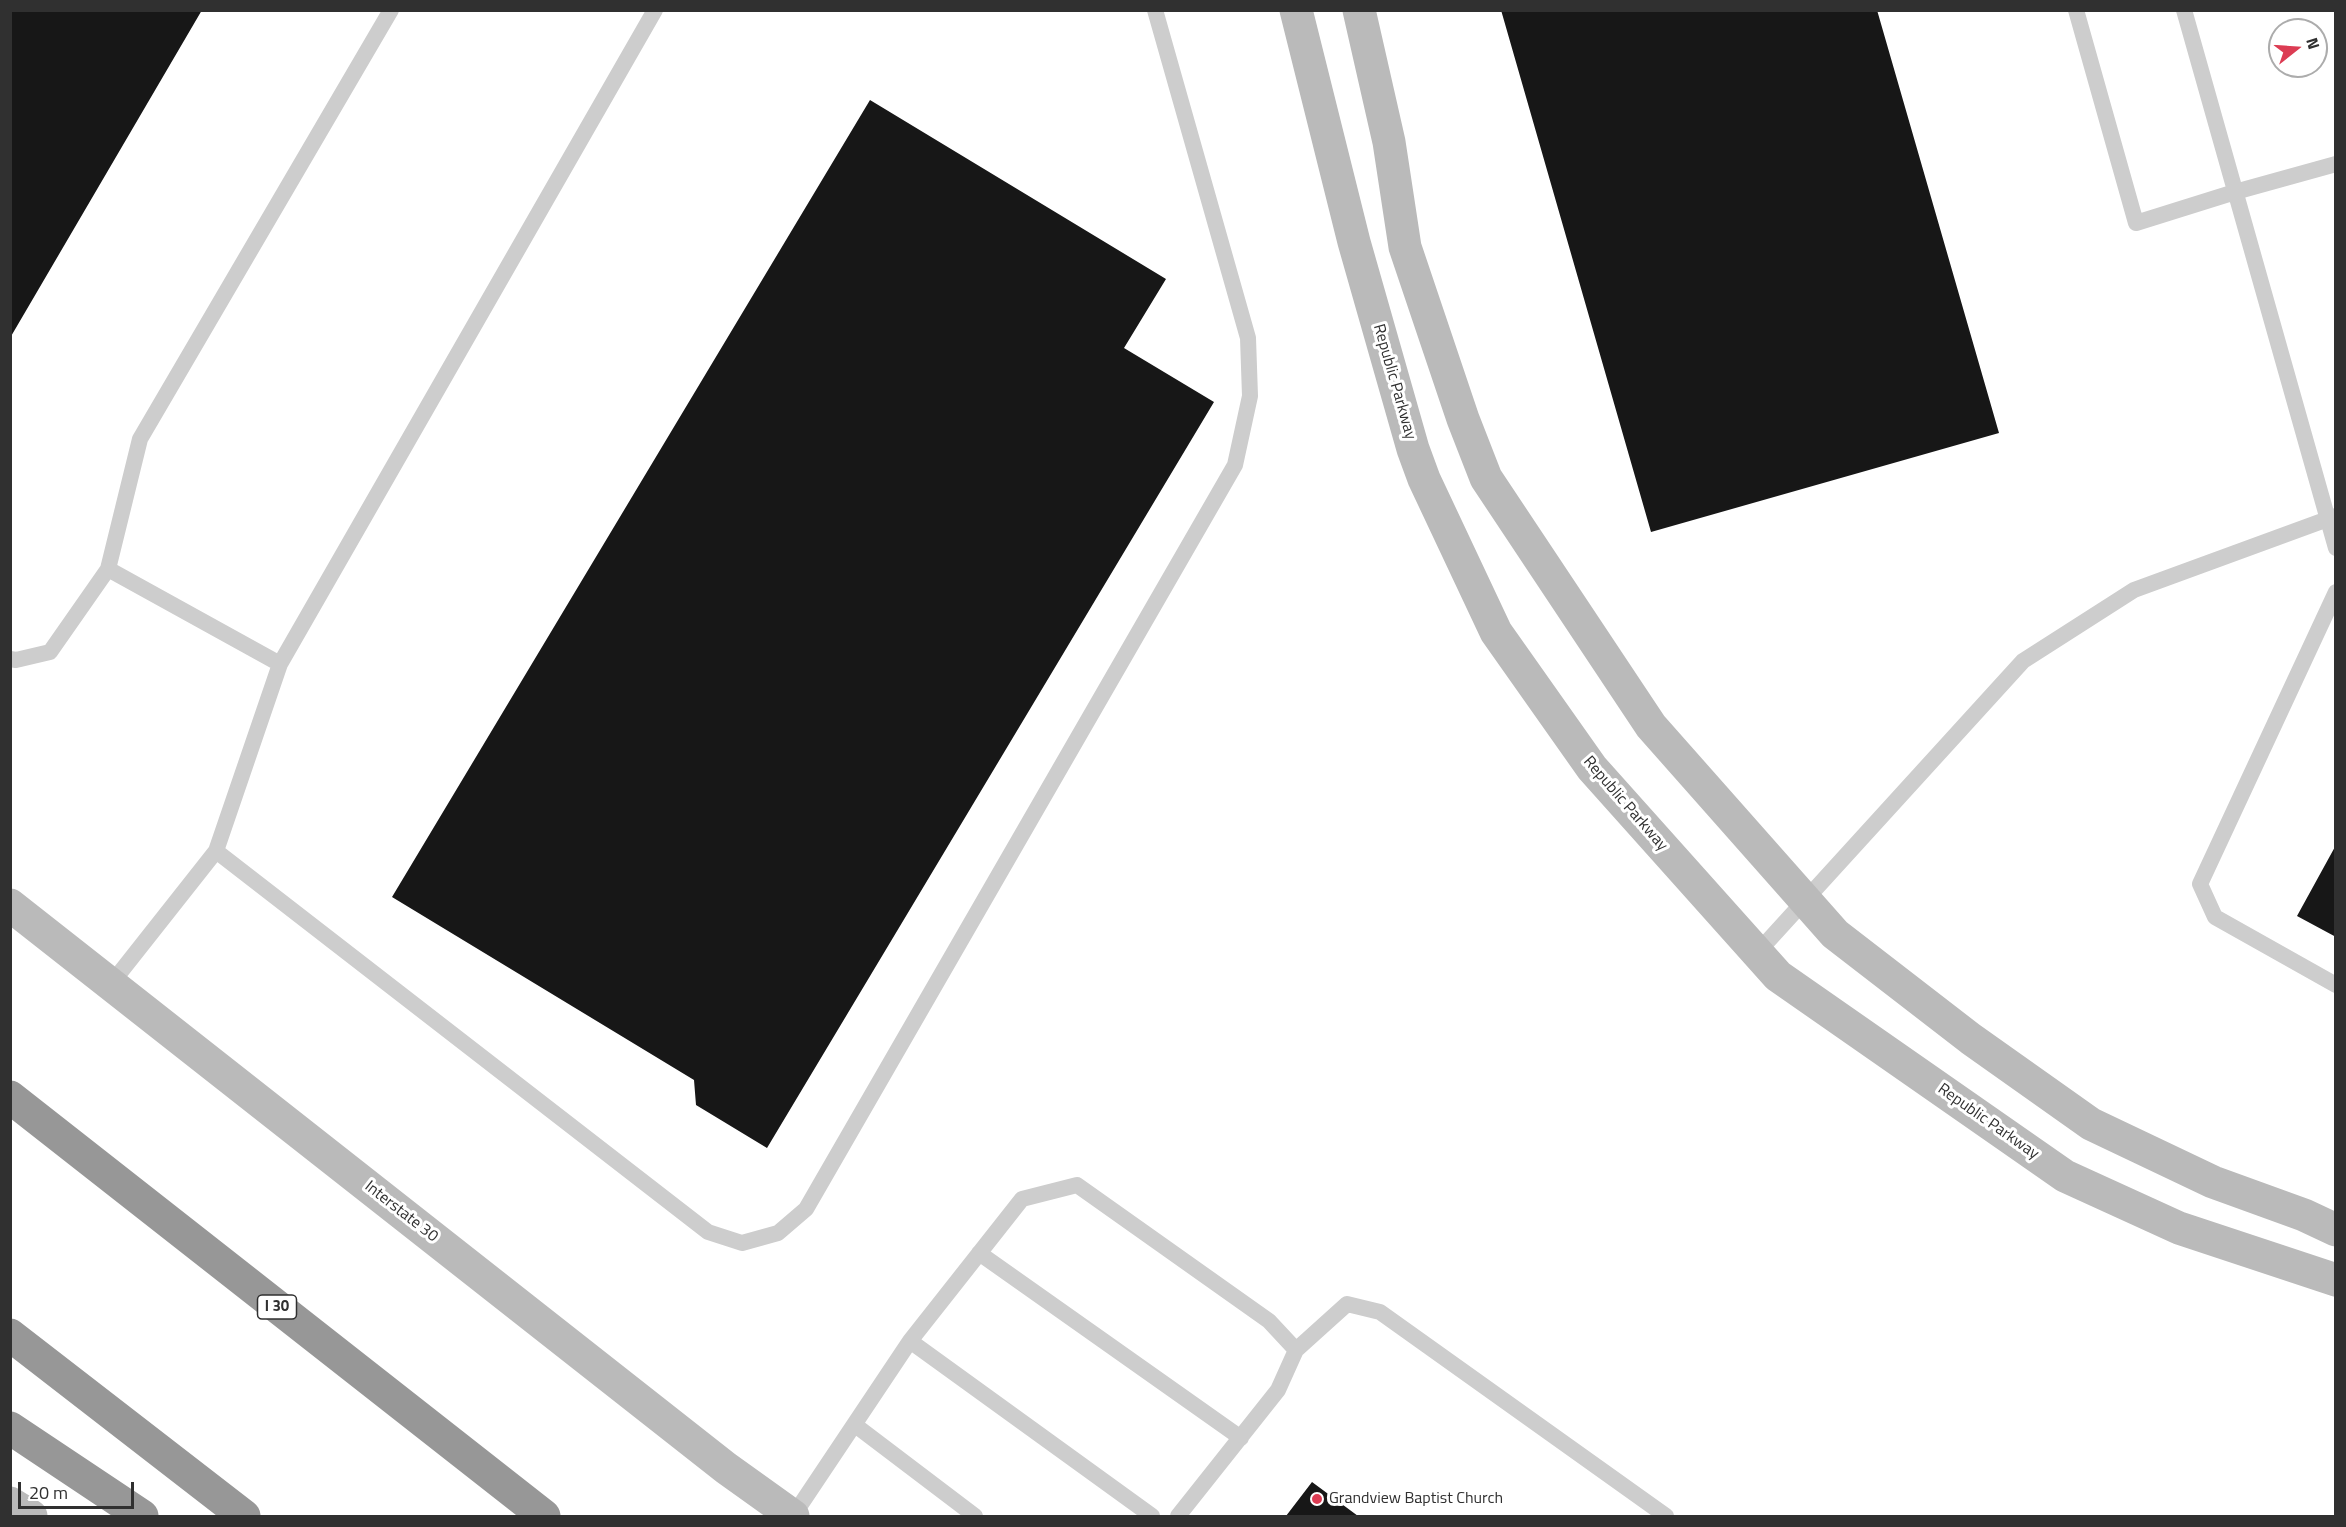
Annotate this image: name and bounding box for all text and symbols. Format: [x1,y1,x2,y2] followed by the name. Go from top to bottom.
[2268,18,2328,78] north arrow
[2300,35,2326,52] text: N
[1368,322,1420,442] street label: Republic Parkway
[1579,753,1671,855] street label: Republic Parkway
[1934,1080,2042,1164] street label: Republic Parkway
[360,1177,442,1247] street label: Interstate 30
[258,1295,296,1319] road number: I 30
[21,1470,136,1508] scale bar
[29,1479,68,1506] text: 20 m
[1329,1489,1503,1509] place label: Grandview Baptist Church
[1310,1492,1324,1506] marker: Grandview Baptist Church

